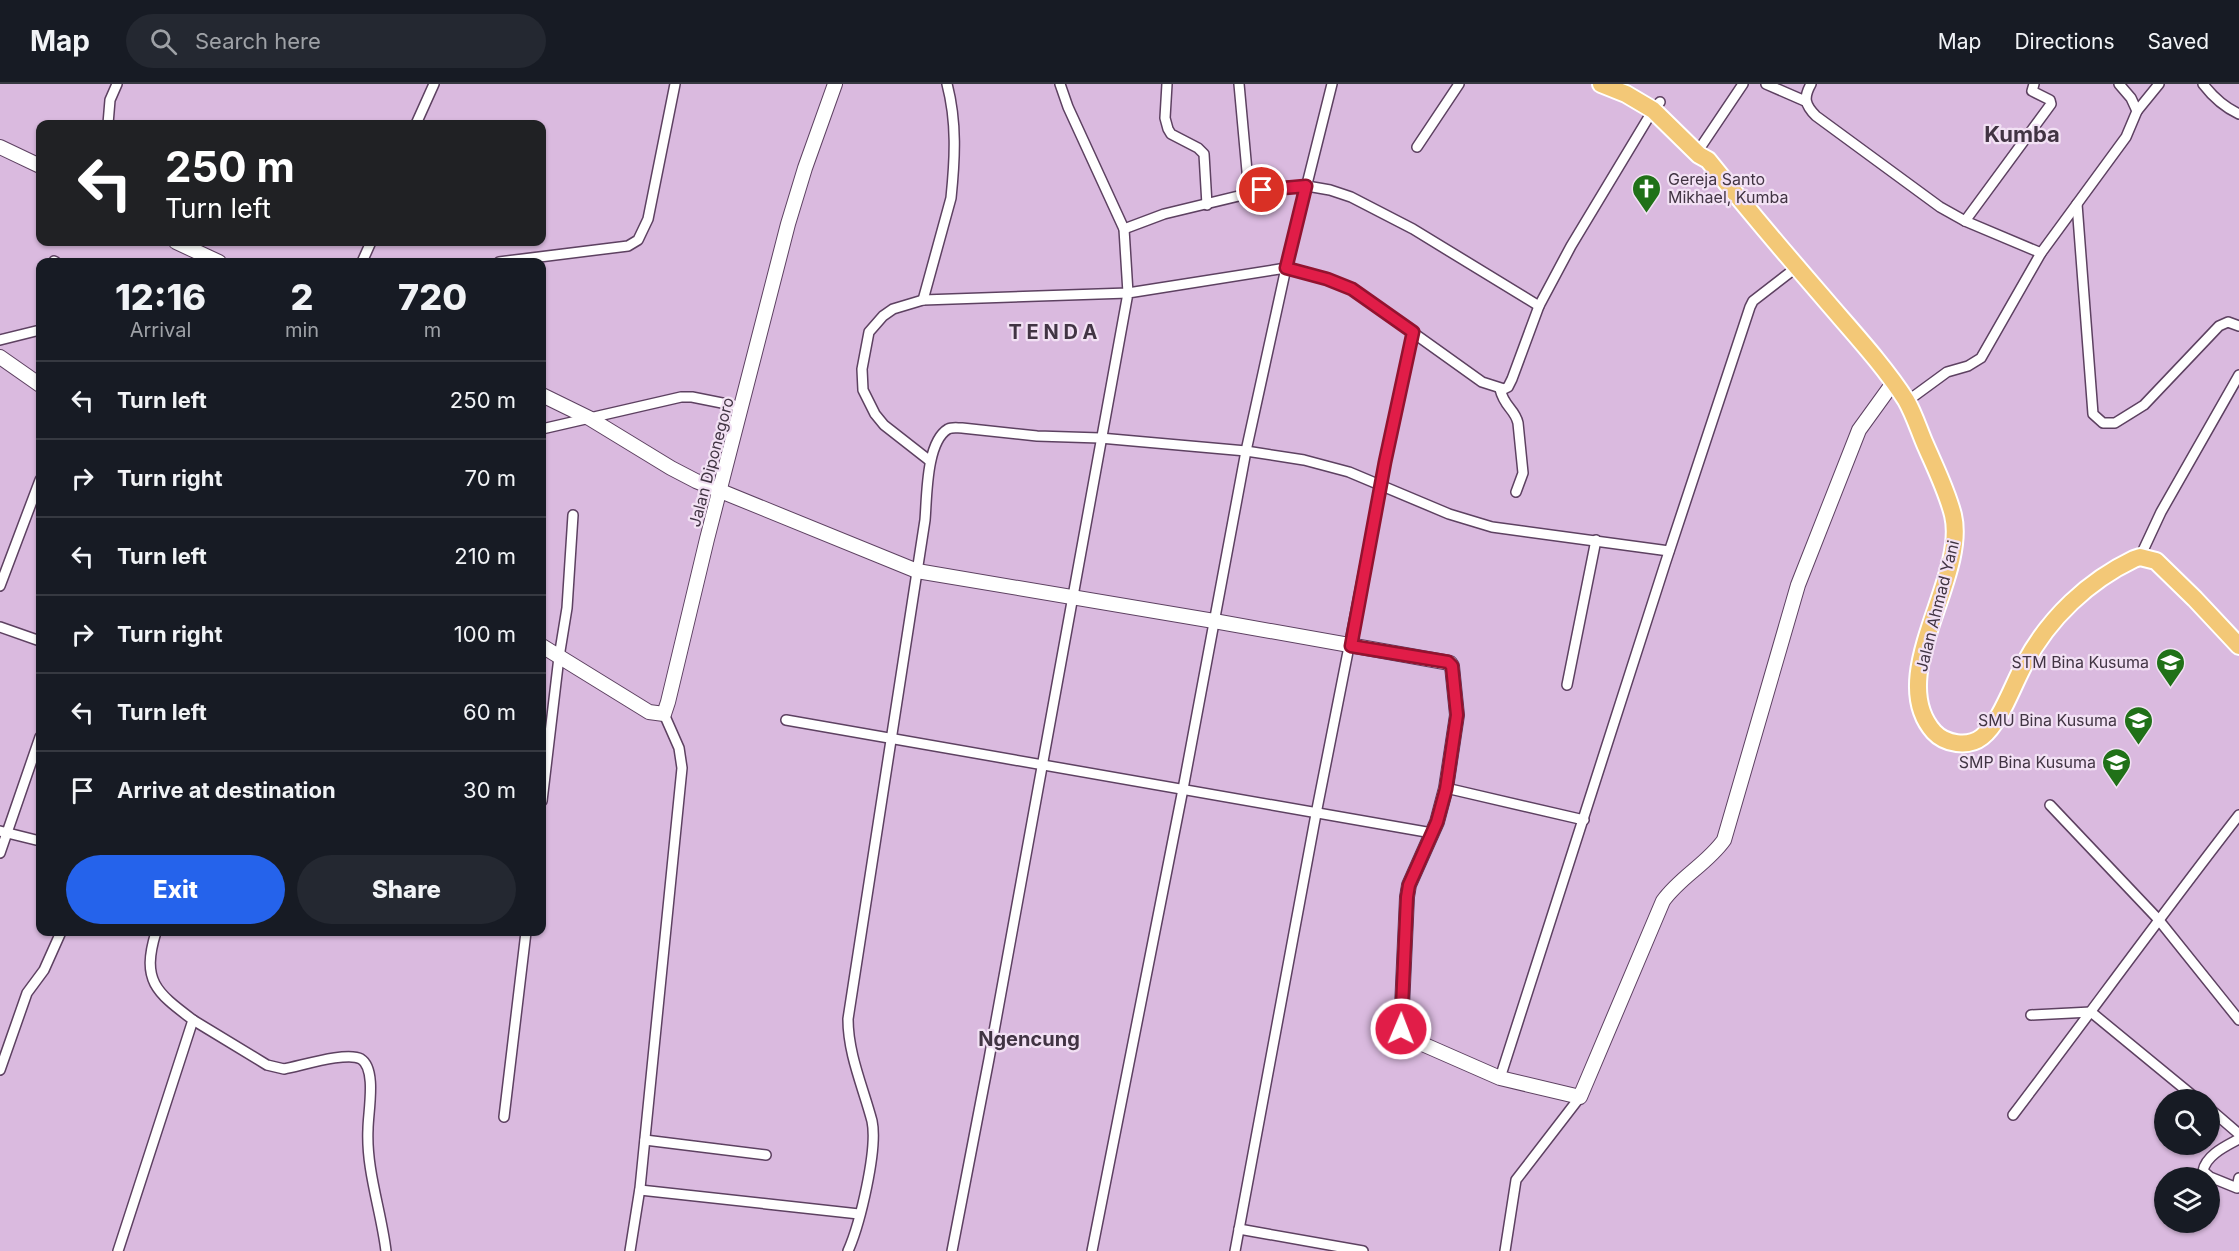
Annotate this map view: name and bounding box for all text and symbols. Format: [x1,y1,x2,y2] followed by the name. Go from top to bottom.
[126,14,546,68] search box
[30,24,90,58] text: Map
[147,25,180,58] icon: search
[195,28,321,54] text: Search here
[1938,29,1981,54] text: Map
[2014,29,2115,54] text: Directions
[2148,29,2209,54] text: Saved
[1984,121,2060,147] district label: Kumba
[165,141,295,192] text: 250 m
[66,144,144,222] icon: left
[1236,164,1287,215] pin
[1668,169,1789,207] place label: Gereja Santo Mikhael, Kumba
[1631,172,1663,214] church icon: Gereja Santo Mikhael, Kumba
[1245,173,1278,206] icon: arrive
[165,192,271,225] text: Turn left
[115,275,206,319] text: 12:16
[291,275,314,319] text: 2
[398,275,467,319] text: 720
[130,318,191,342] text: Arrival
[285,318,319,342] text: min
[424,318,441,342] text: m
[1008,320,1098,344] district label: T E N D A
[66,384,99,417] icon: left
[117,387,207,413] text: Turn left
[450,387,516,413] text: 250 m
[684,395,738,529] street label: Jalan Diponegoro
[66,462,99,495] icon: right
[117,465,223,491] text: Turn right
[465,465,516,491] text: 70 m
[1911,538,1963,674] street label: Jalan Ahmad Yani
[66,540,99,573] icon: left
[117,543,207,569] text: Turn left
[454,543,516,569] text: 210 m
[66,618,99,651] icon: right
[117,621,223,647] text: Turn right
[454,621,516,647] text: 100 m
[2154,646,2186,688] school or university icon: STM Bina Kusuma
[2012,652,2149,672] place label: STM Bina Kusuma
[66,696,99,729] icon: left
[117,699,207,725] text: Turn left
[463,699,516,725] text: 60 m
[2122,704,2154,746] school or university icon: SMU Bina Kusuma
[1978,710,2117,730] place label: SMU Bina Kusuma
[2101,746,2133,788] school or university icon: SMP Bina Kusuma
[1959,752,2096,772] place label: SMP Bina Kusuma
[66,774,99,807] icon: arrive
[117,777,336,803] text: Arrive at destination
[463,777,516,803] text: 30 m
[66,855,285,924] button: Exit
[297,855,516,924] button: Share
[1369,997,1433,1061] position arrow
[978,1027,1080,1051] district label: Ngencung
[2154,1089,2220,1233] map controls
[2154,1089,2220,1155] button: search
[2154,1167,2220,1233] button: layers

